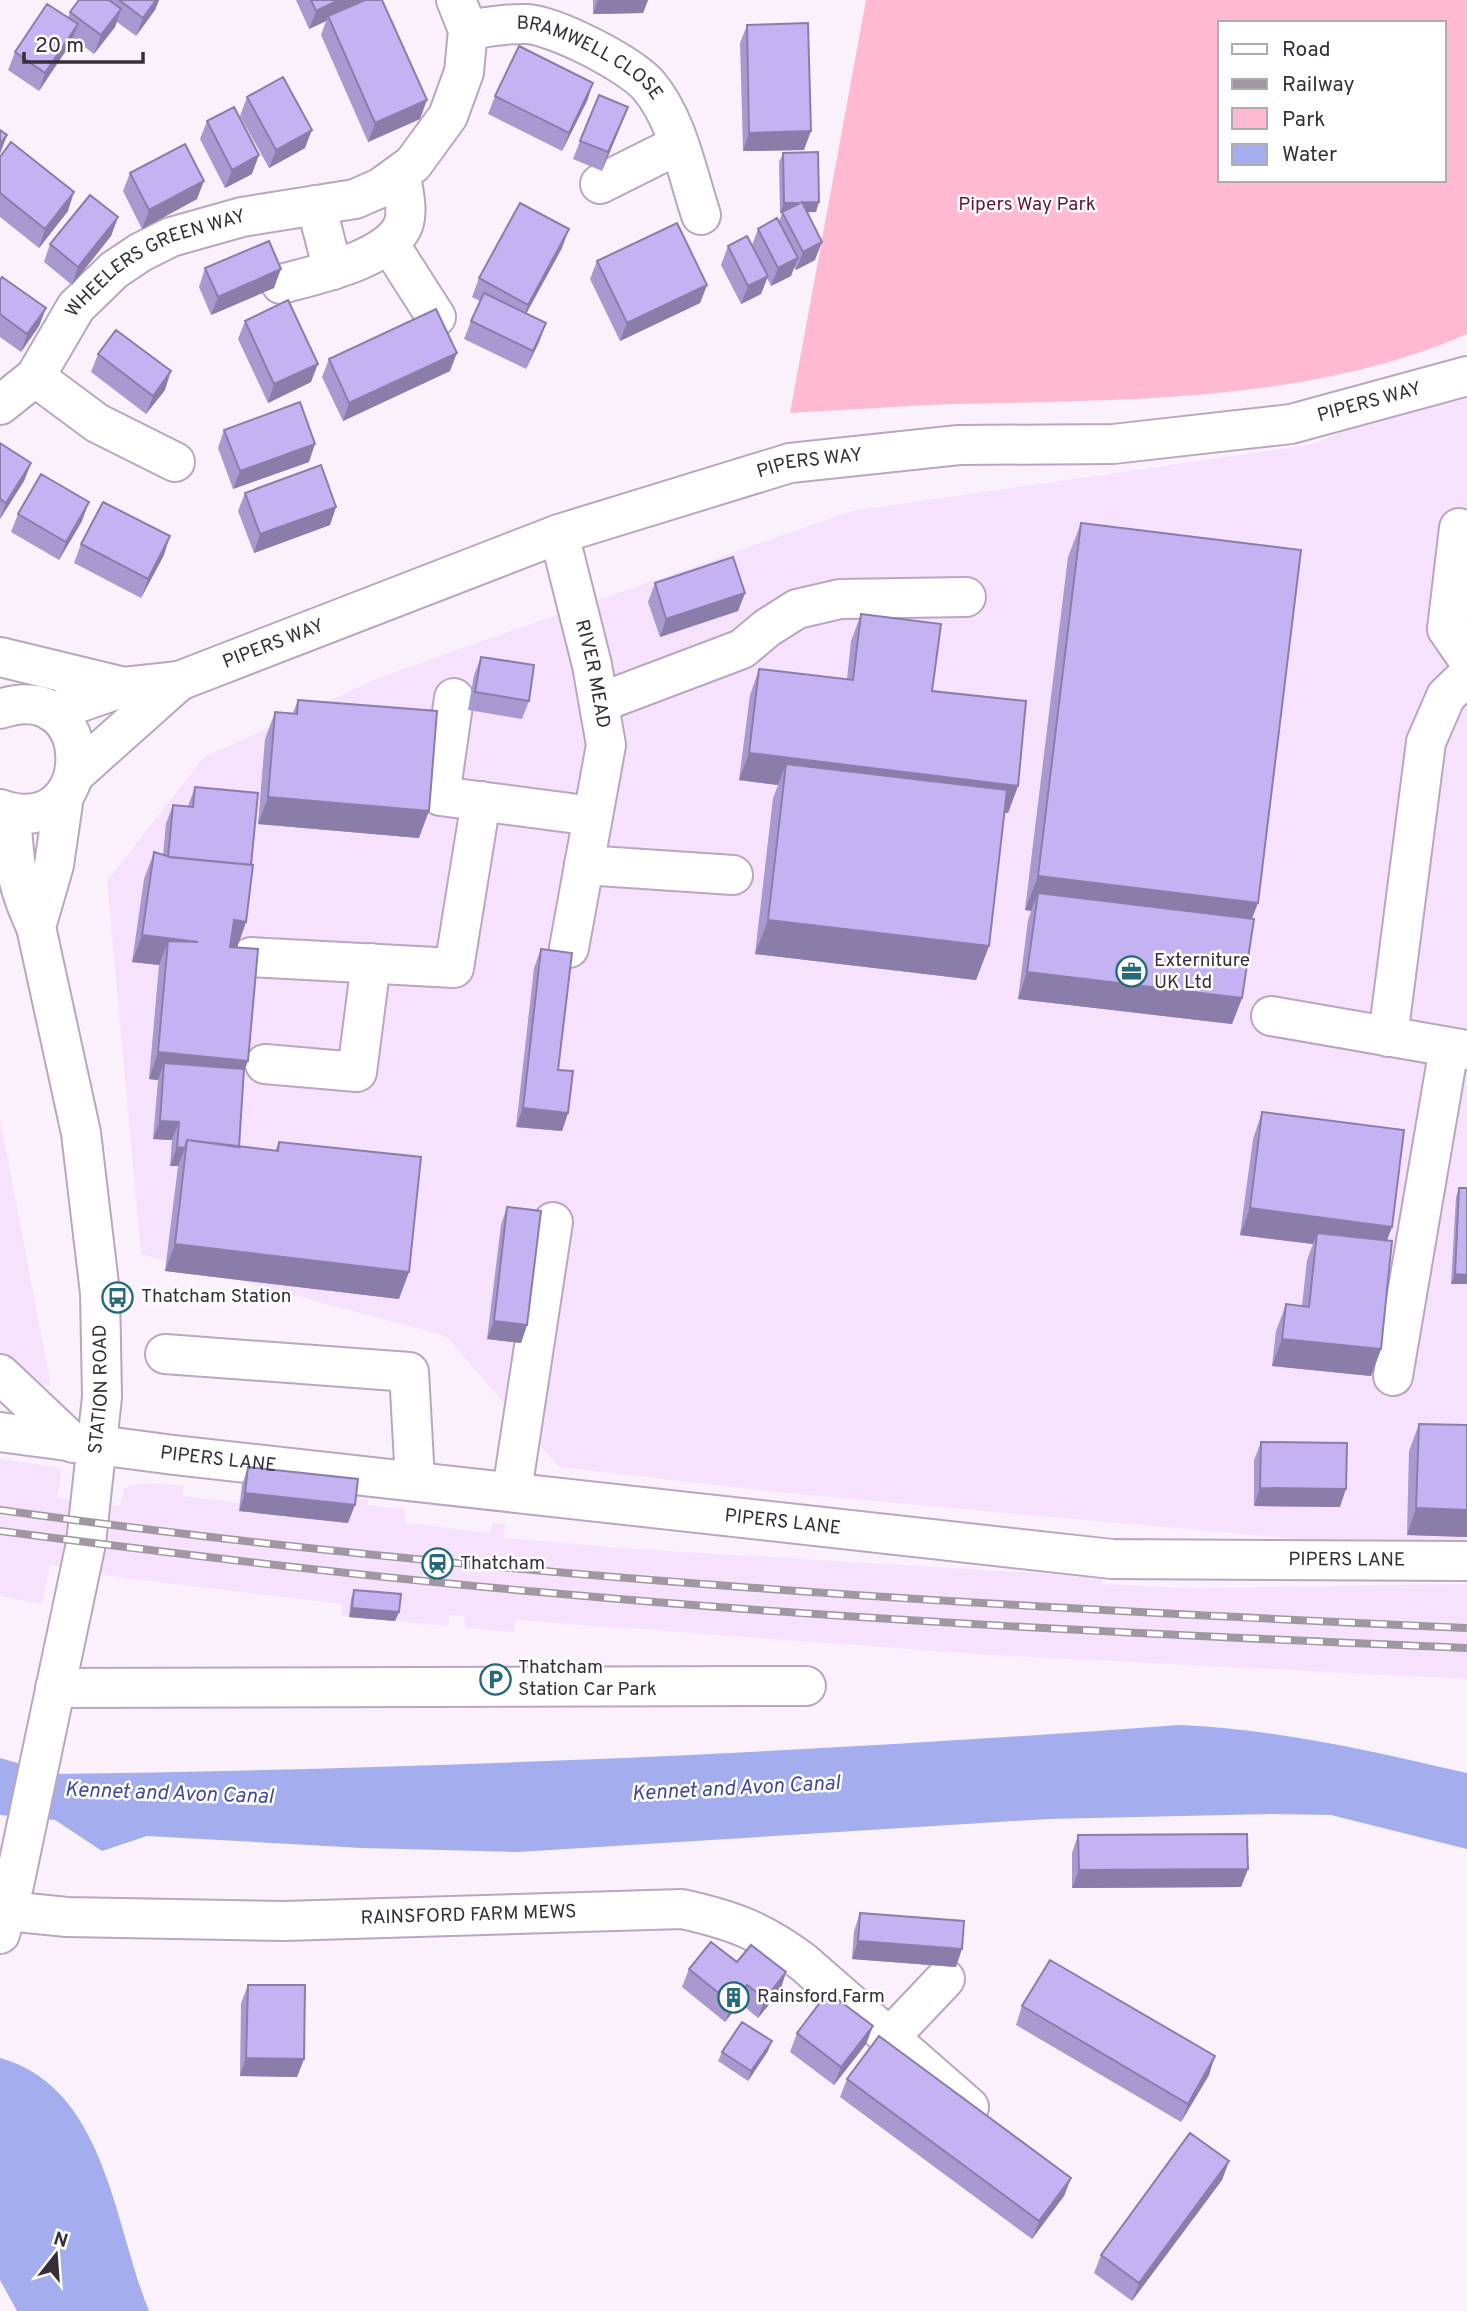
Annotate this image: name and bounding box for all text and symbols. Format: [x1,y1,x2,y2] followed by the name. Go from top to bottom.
[516,12,668,105] street label: BRAMWELL CLOSE
[24,21,144,65] scale bar
[1218,21,1446,182] legend
[35,33,84,60] text: 20 m
[1282,37,1331,64] text: Road
[1282,72,1355,99] text: Railway
[1282,107,1325,134] text: Park
[1282,142,1337,169] text: Water
[958,193,1096,217] park label: Pipers Way Park
[61,205,248,322] street label: WHEELERS GREEN WAY
[1315,377,1424,428] street label: PIPERS WAY
[754,443,864,484] street label: PIPERS WAY
[219,614,328,675] street label: PIPERS WAY
[569,617,615,730] street label: RIVER MEAD
[1154,949,1250,995] place label: Externiture UK Ltd
[1114,955,1148,989] office icon: Externiture UK Ltd
[101,1280,135,1314] bus stop icon: Thatcham Station
[141,1285,291,1309] place label: Thatcham Station
[84,1324,114,1455] street label: STATION ROAD
[159,1441,278,1478] street label: PIPERS LANE
[723,1504,842,1541] street label: PIPERS LANE
[420,1547,454,1581] station icon: Thatcham
[1288,1548,1405,1573] street label: PIPERS LANE
[460,1552,545,1576] place label: Thatcham
[518,1656,657,1702] place label: Thatcham Station Car Park
[478,1662,512,1696] parking icon: Thatcham Station Car Park
[631,1770,843,1808] water label: Kennet and Avon Canal
[64,1777,275,1811] water label: Kennet and Avon Canal
[360,1900,577,1931] street label: RAINSFORD FARM MEWS
[717,1980,751,2014] building icon: Rainsford Farm
[757,1985,885,2009] place label: Rainsford Farm
[21,2220,91,2290] north arrow
[50,2227,70,2254] text: N

